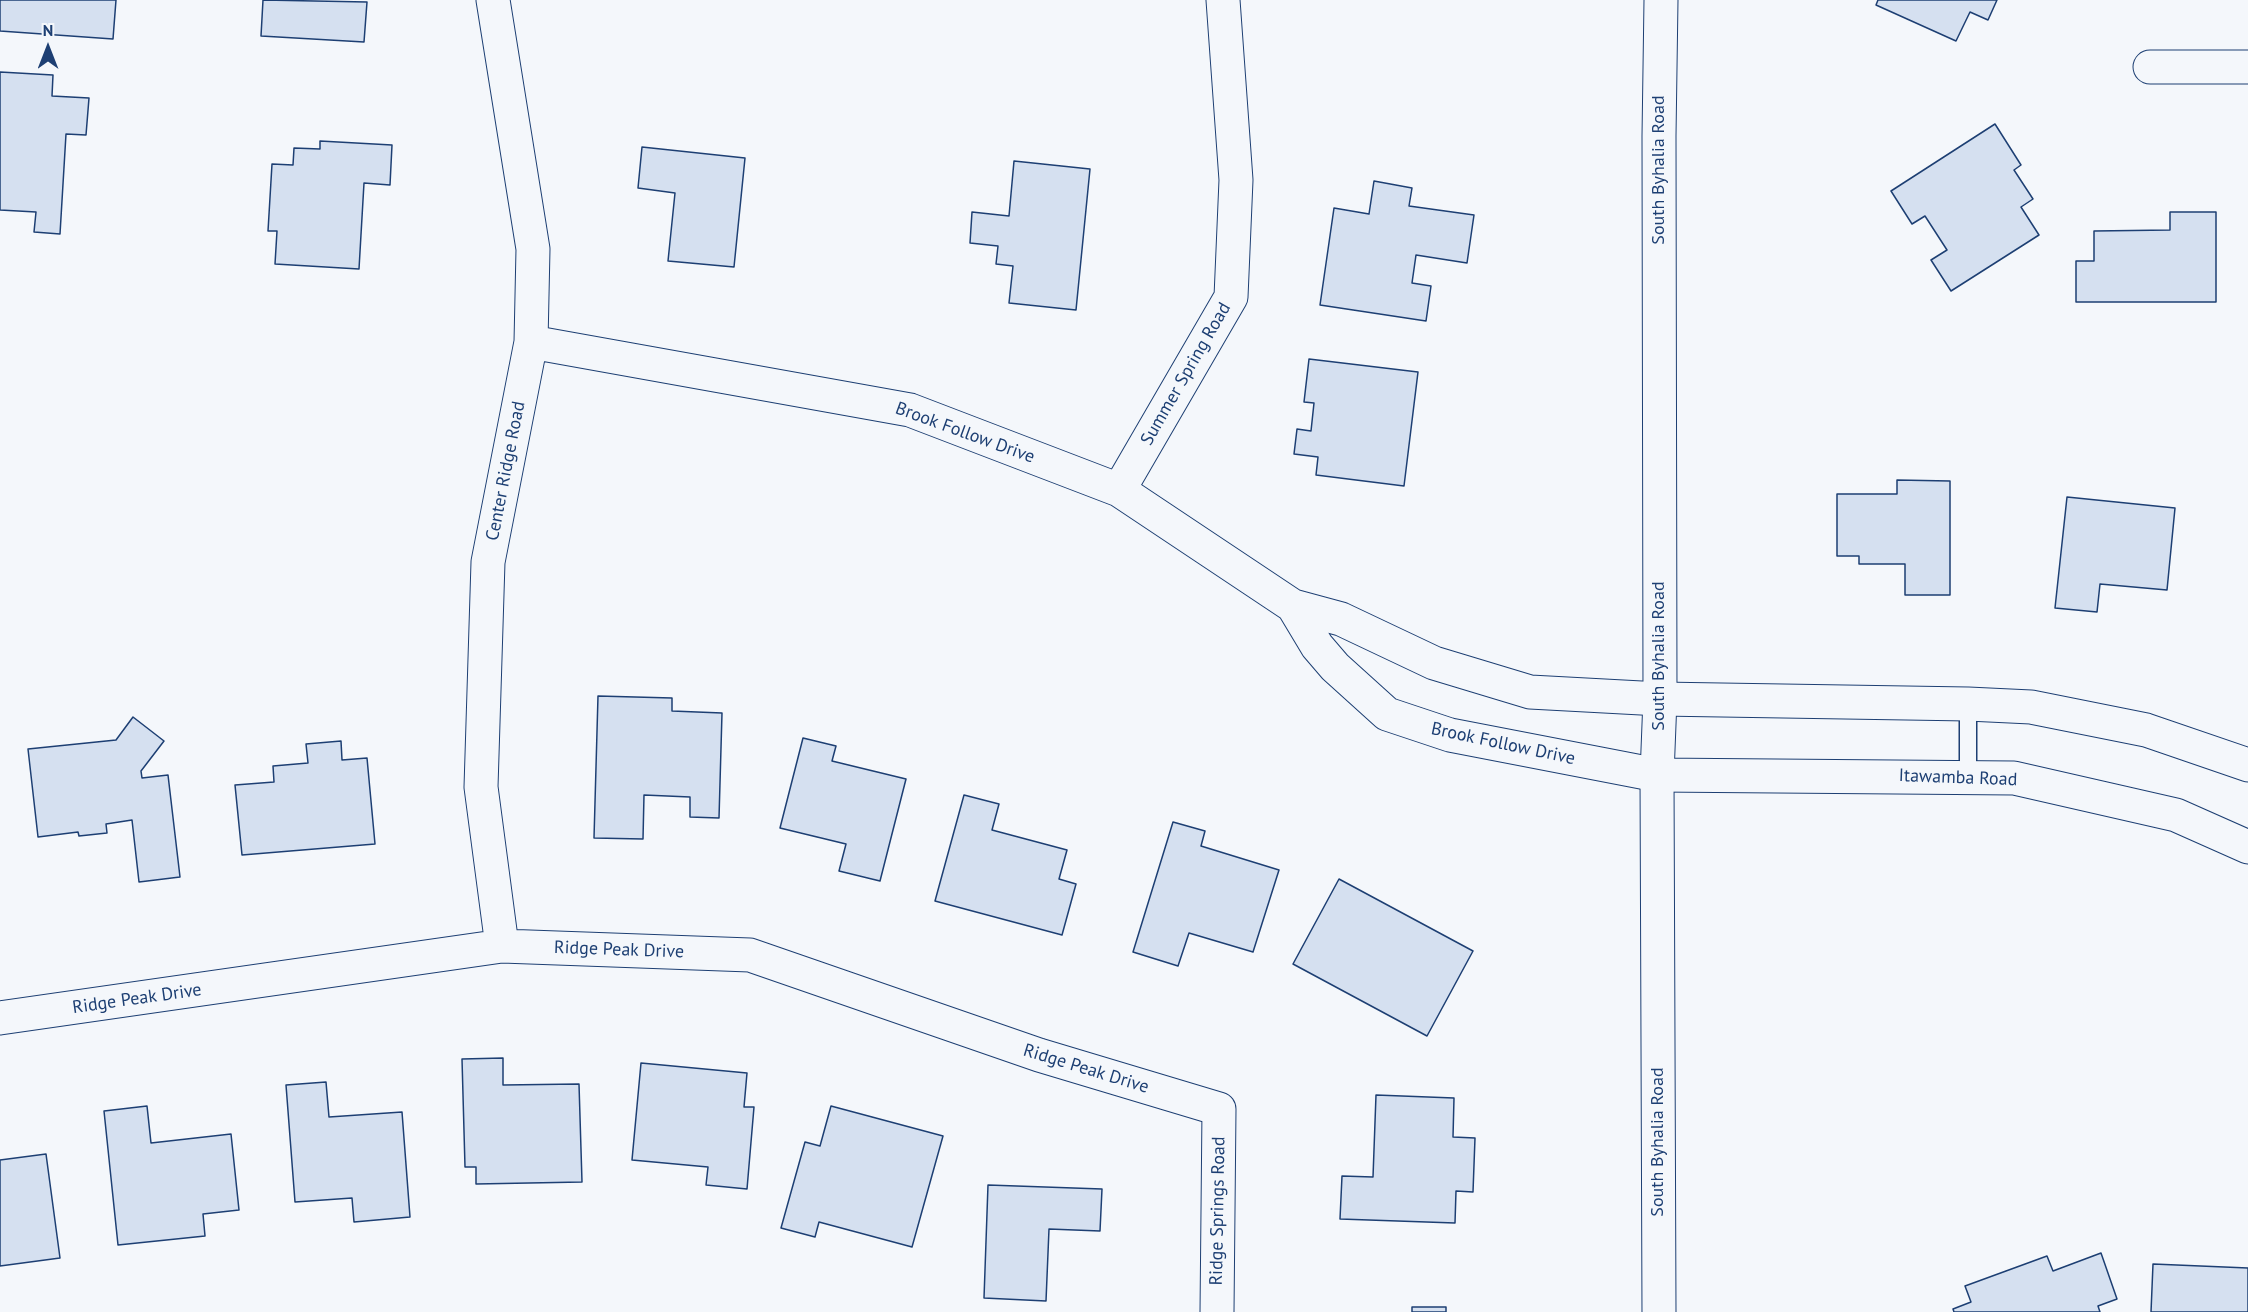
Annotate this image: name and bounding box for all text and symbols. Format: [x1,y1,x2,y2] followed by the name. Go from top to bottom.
[18,18,78,78] north arrow
[43,20,53,40] text: N
[1648,95,1670,245] street label: South Byhalia Road
[1136,299,1236,449] street label: Summer Spring Road
[892,398,1038,468] street label: Brook Follow Drive
[482,399,530,543] street label: Center Ridge Road
[1648,581,1670,731] street label: South Byhalia Road
[1429,718,1577,770] street label: Brook Follow Drive
[1898,765,2018,791] street label: Itawamba Road
[554,937,684,963] street label: Ridge Peak Drive
[71,979,203,1019] street label: Ridge Peak Drive
[1021,1040,1151,1098] street label: Ridge Peak Drive
[1647,1067,1669,1217] street label: South Byhalia Road
[1206,1136,1230,1286] street label: Ridge Springs Road

